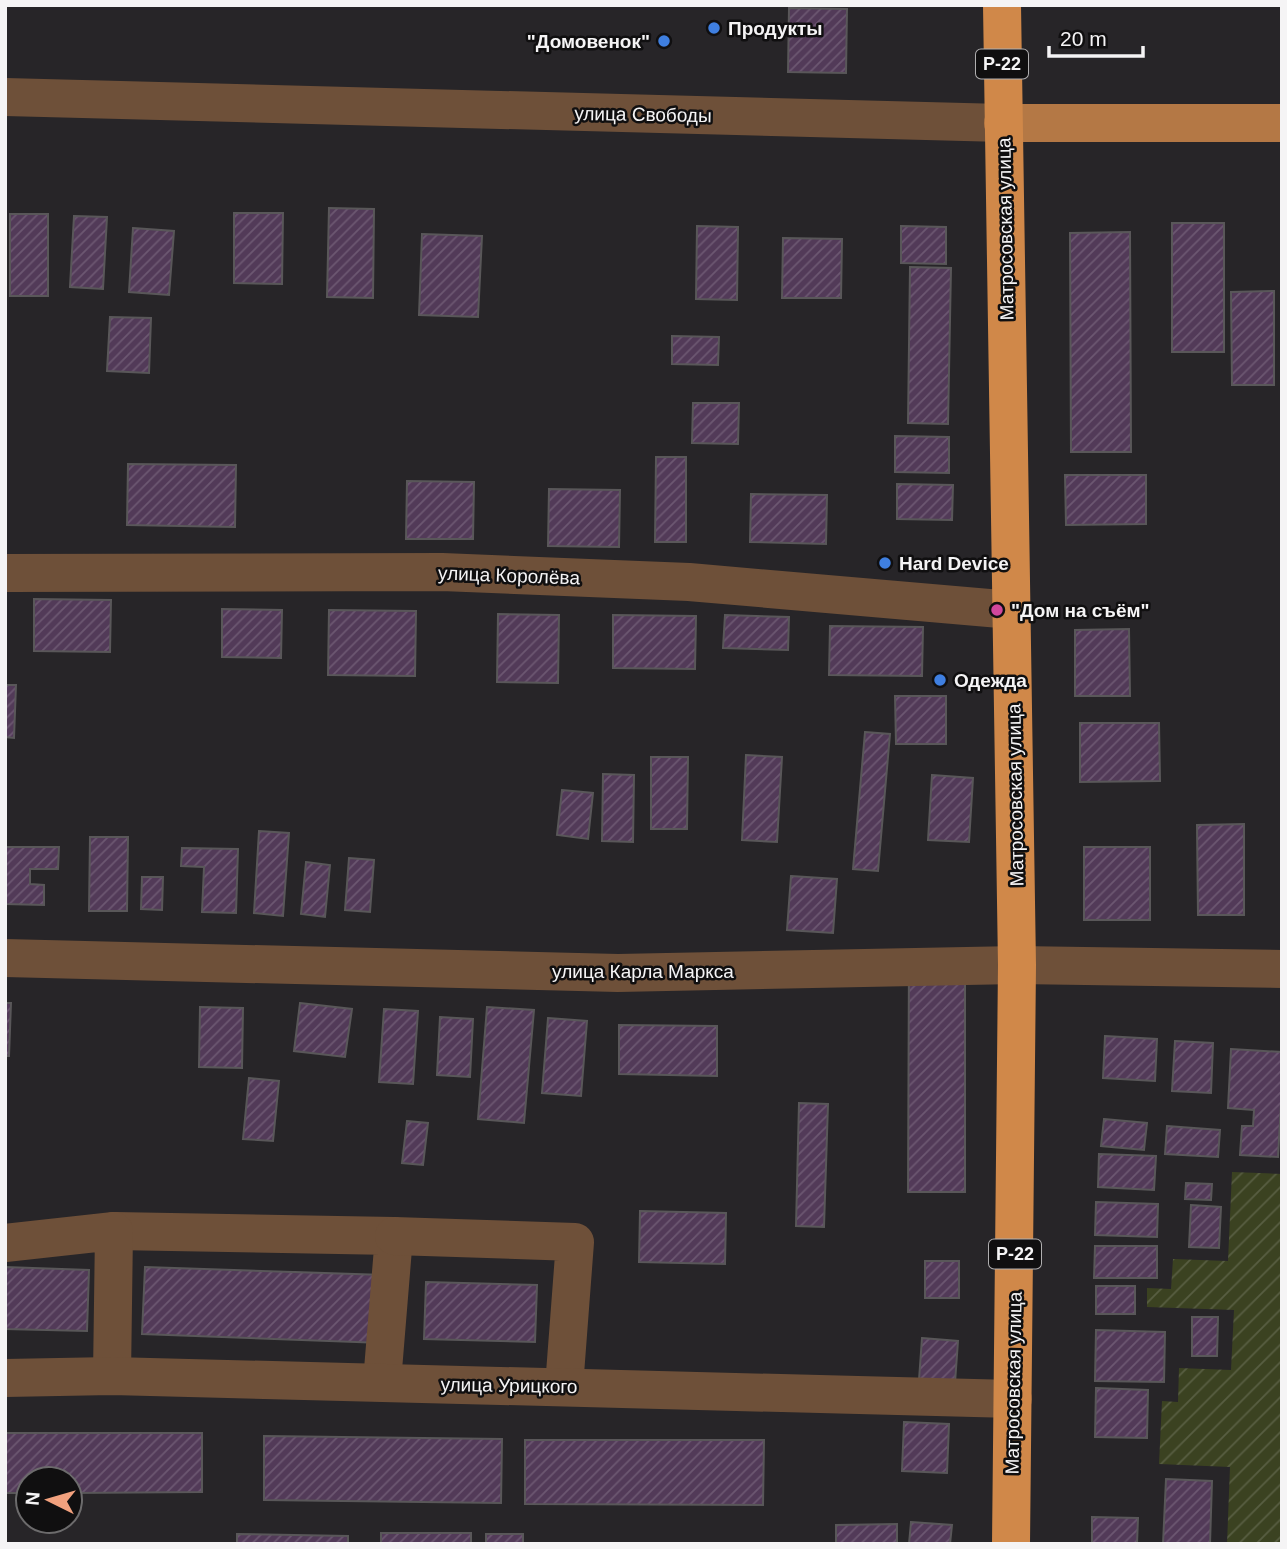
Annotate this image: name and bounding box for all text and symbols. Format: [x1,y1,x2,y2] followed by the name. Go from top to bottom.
[1049,14,1144,58] scale bar
[728,18,823,39] place label: Продукты
[706,20,722,36] marker: Продукты
[1060,27,1107,50] text: 20 m
[527,31,650,52] place label: "Домовенок"
[656,33,672,49] marker: "Домовенок"
[976,50,1028,78] road number: Р-22
[574,103,712,126] street label: улица Свободы
[993,137,1018,321] street label: Матросовская улица
[899,553,1009,574] place label: Hard Device
[877,555,893,571] marker: Hard Device
[438,563,581,588] street label: улица Королёва
[1011,600,1150,621] place label: "Дом на съём"
[989,602,1005,618] marker: "Дом на съём"
[954,670,1027,691] place label: Одежда
[932,672,948,688] marker: Одежда
[1003,703,1028,887] street label: Матросовская улица
[552,961,734,982] street label: улица Карла Маркса
[989,1240,1041,1268] road number: Р-22
[1001,1291,1026,1475] street label: Матросовская улица
[440,1374,578,1397] street label: улица Урицкого
[14,1465,84,1535] north arrow
[22,1491,44,1506] text: N

